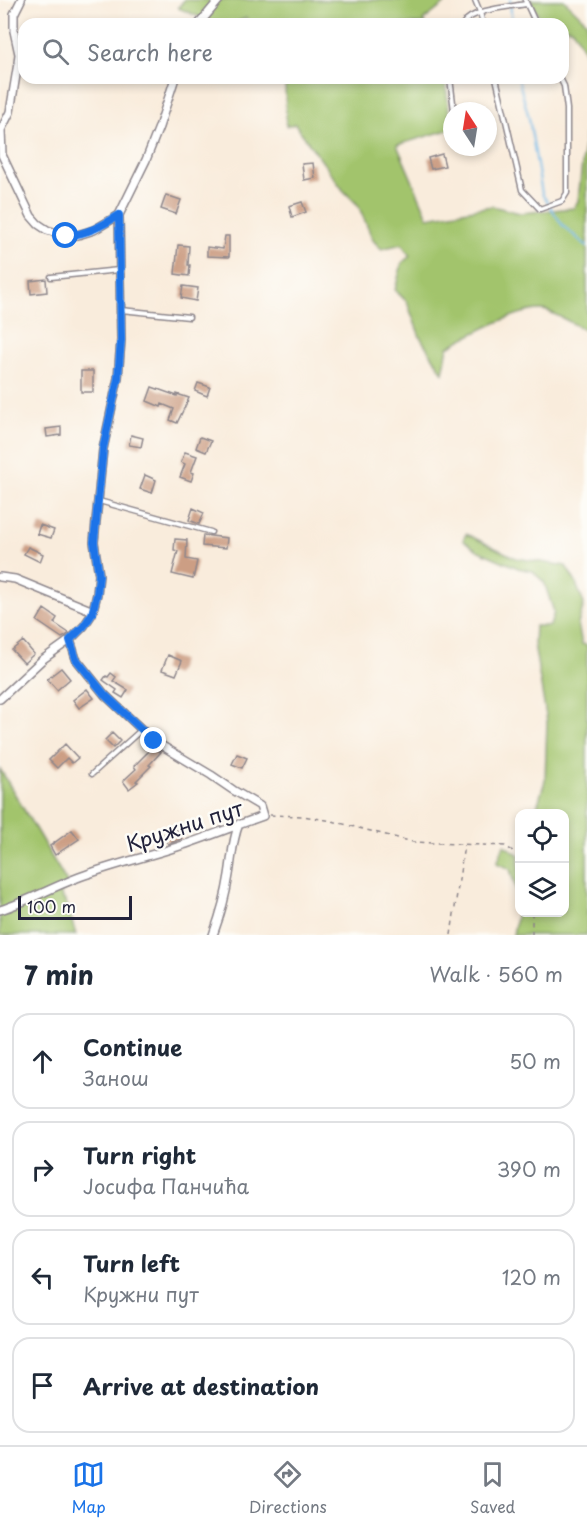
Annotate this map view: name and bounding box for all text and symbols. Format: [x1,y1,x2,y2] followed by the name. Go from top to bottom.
[18,18,569,84] search box
[39,35,72,68] icon: search
[87,35,213,68] text: Search here
[443,102,497,156] north arrow
[52,222,78,248] route start
[140,727,166,753] route end
[121,791,248,859] street label: Кружни пут
[515,809,569,917] map controls
[515,809,569,863] button: locate
[515,863,569,917] button: layers
[18,893,132,920] scale bar
[27,894,76,918] text: 100 m
[24,955,94,994] text: 7 min
[429,959,563,989] text: Walk · 560 m
[83,1030,182,1063] text: Continue
[26,1045,59,1078] icon: ahead
[509,1046,561,1076] text: 50 m
[83,1063,149,1093] text: Занош
[83,1138,196,1171] text: Turn right
[26,1153,59,1186] icon: right
[497,1154,561,1184] text: 390 m
[83,1171,249,1201] text: Јосифа Панчића
[83,1246,180,1279] text: Turn left
[26,1261,59,1294] icon: left
[502,1262,561,1292] text: 120 m
[83,1279,199,1309] text: Кружни пут
[26,1369,59,1402] icon: arrive
[83,1369,319,1402] text: Arrive at destination
[72,1458,106,1518] tab: Map
[249,1458,327,1518] tab: Directions
[470,1458,515,1518] tab: Saved

